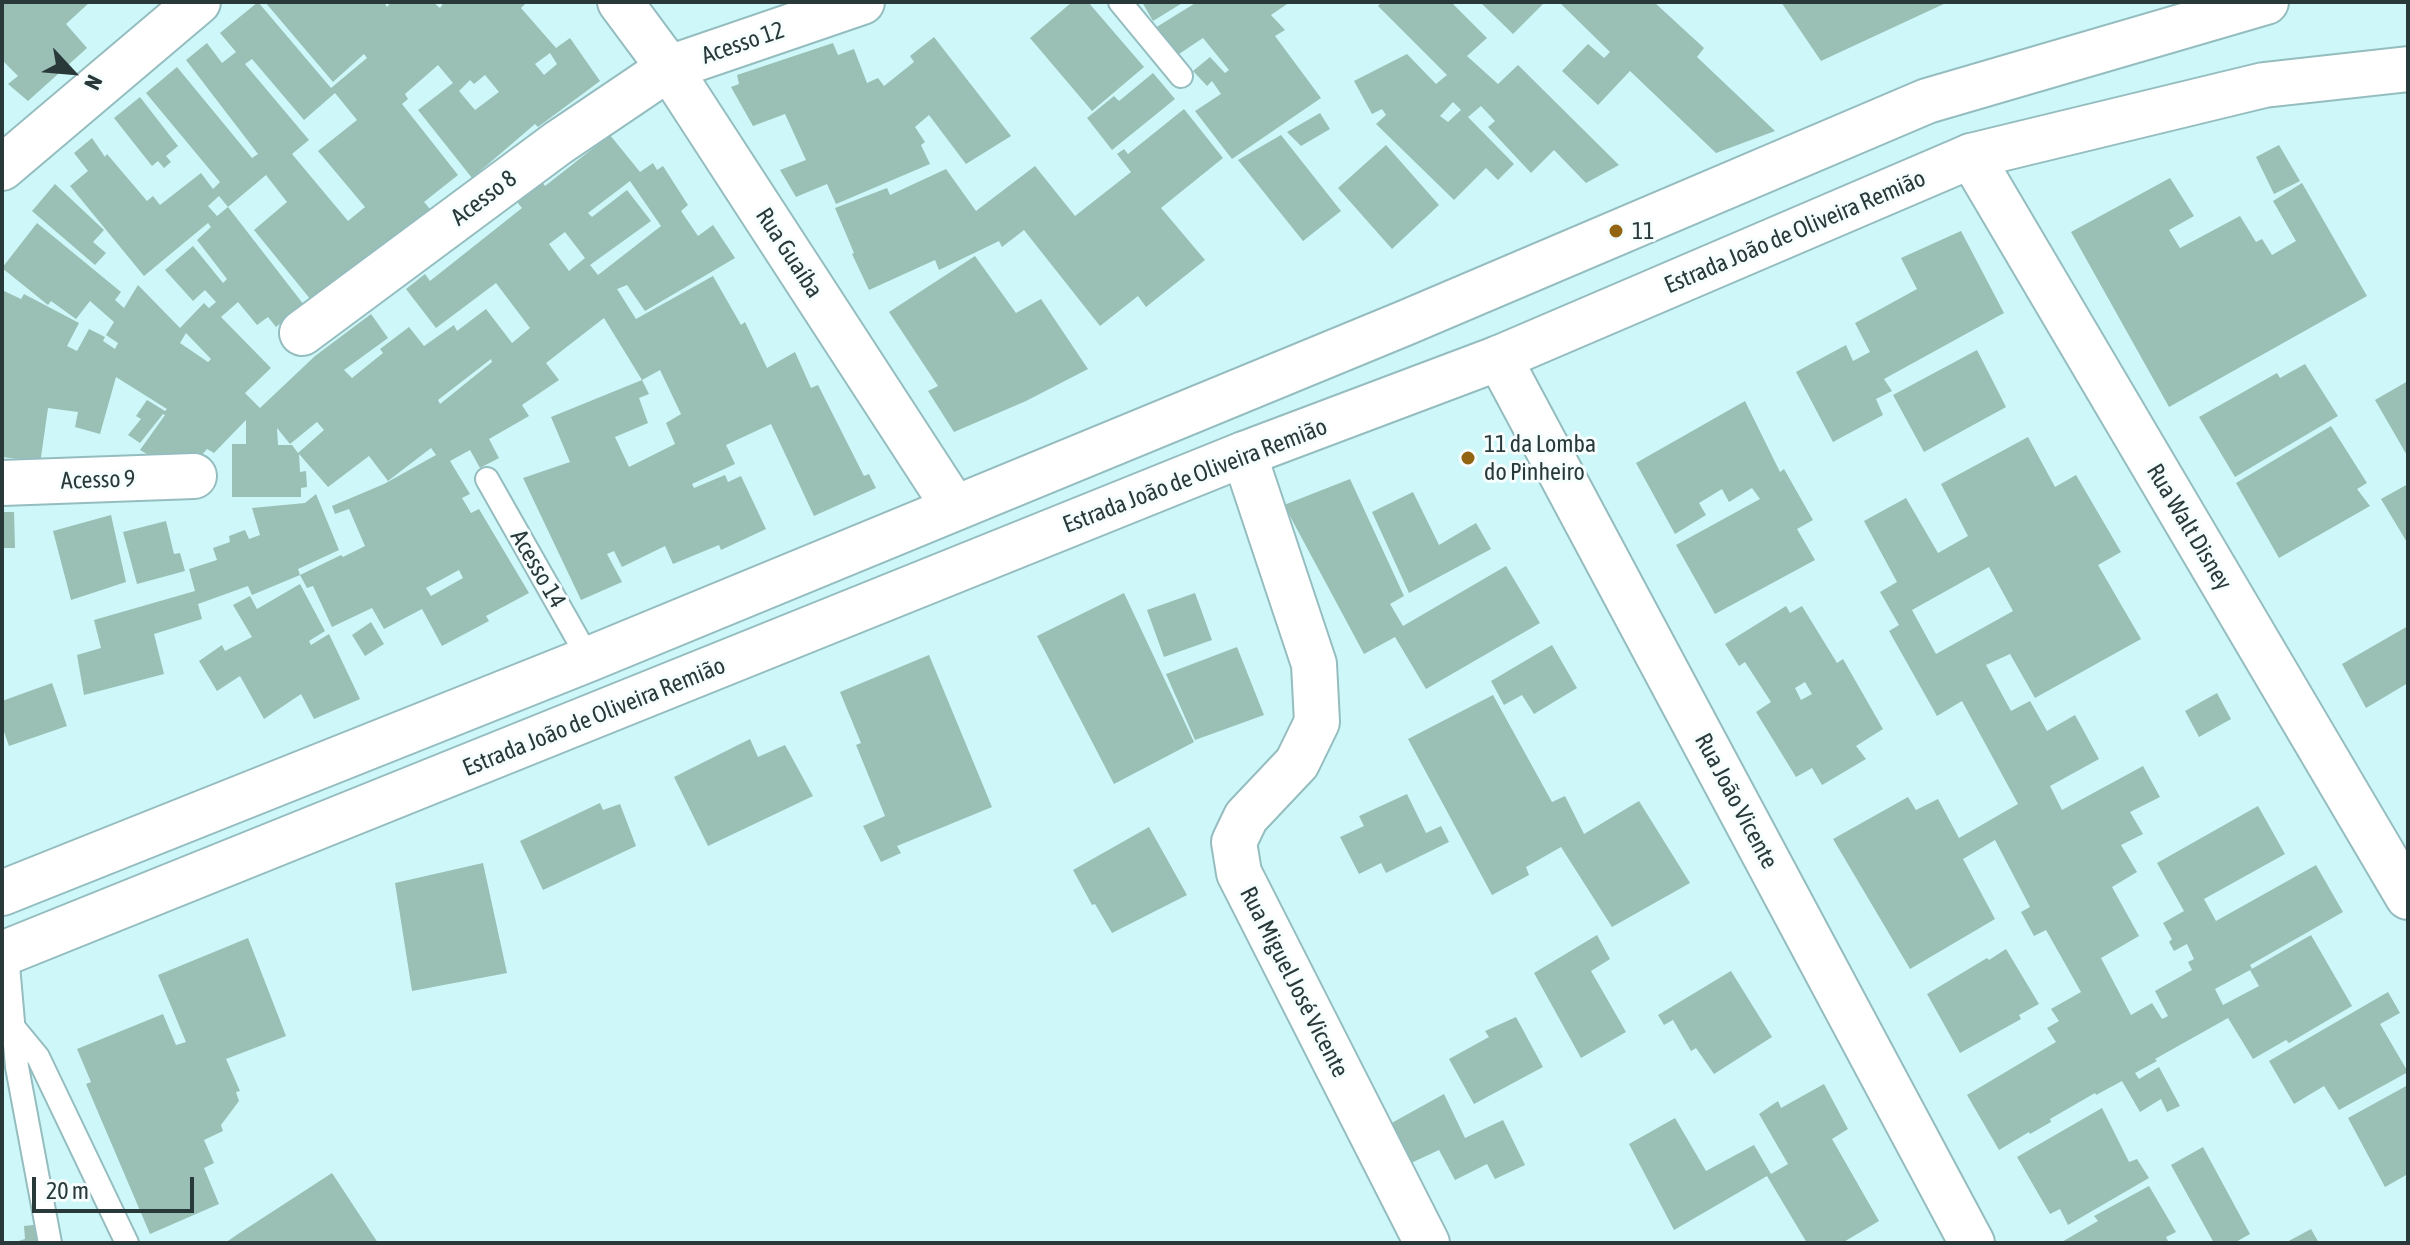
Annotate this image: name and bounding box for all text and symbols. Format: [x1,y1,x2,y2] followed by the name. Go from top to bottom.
[698,15,788,71] street label: Acesso 12
[32,32,112,112] north arrow
[79,71,108,94] text: N
[446,164,522,232] street label: Acesso 8
[1660,164,1930,300] street label: Estrada João de Oliveira Remião
[749,203,829,303] street label: Rua Guaíba
[1632,217,1655,245] place label: 11
[1607,222,1625,240] marker: 11
[1059,412,1331,540] street label: Estrada João de Oliveira Remião
[1484,430,1596,486] place label: 11 da Lomba do Pinheiro
[1459,449,1477,467] marker: 11 da Lomba do Pinheiro
[2140,459,2238,595] street label: Rua Walt Disney
[60,464,136,496] street label: Acesso 9
[504,525,572,613] street label: Acesso 14
[459,651,729,783] street label: Estrada João de Oliveira Remião
[1688,728,1784,874] street label: Rua João Vicente
[1234,882,1354,1082] street label: Rua Miguel José Vicente
[36,1161,198,1211] scale bar
[46,1177,89,1204] text: 20 m

